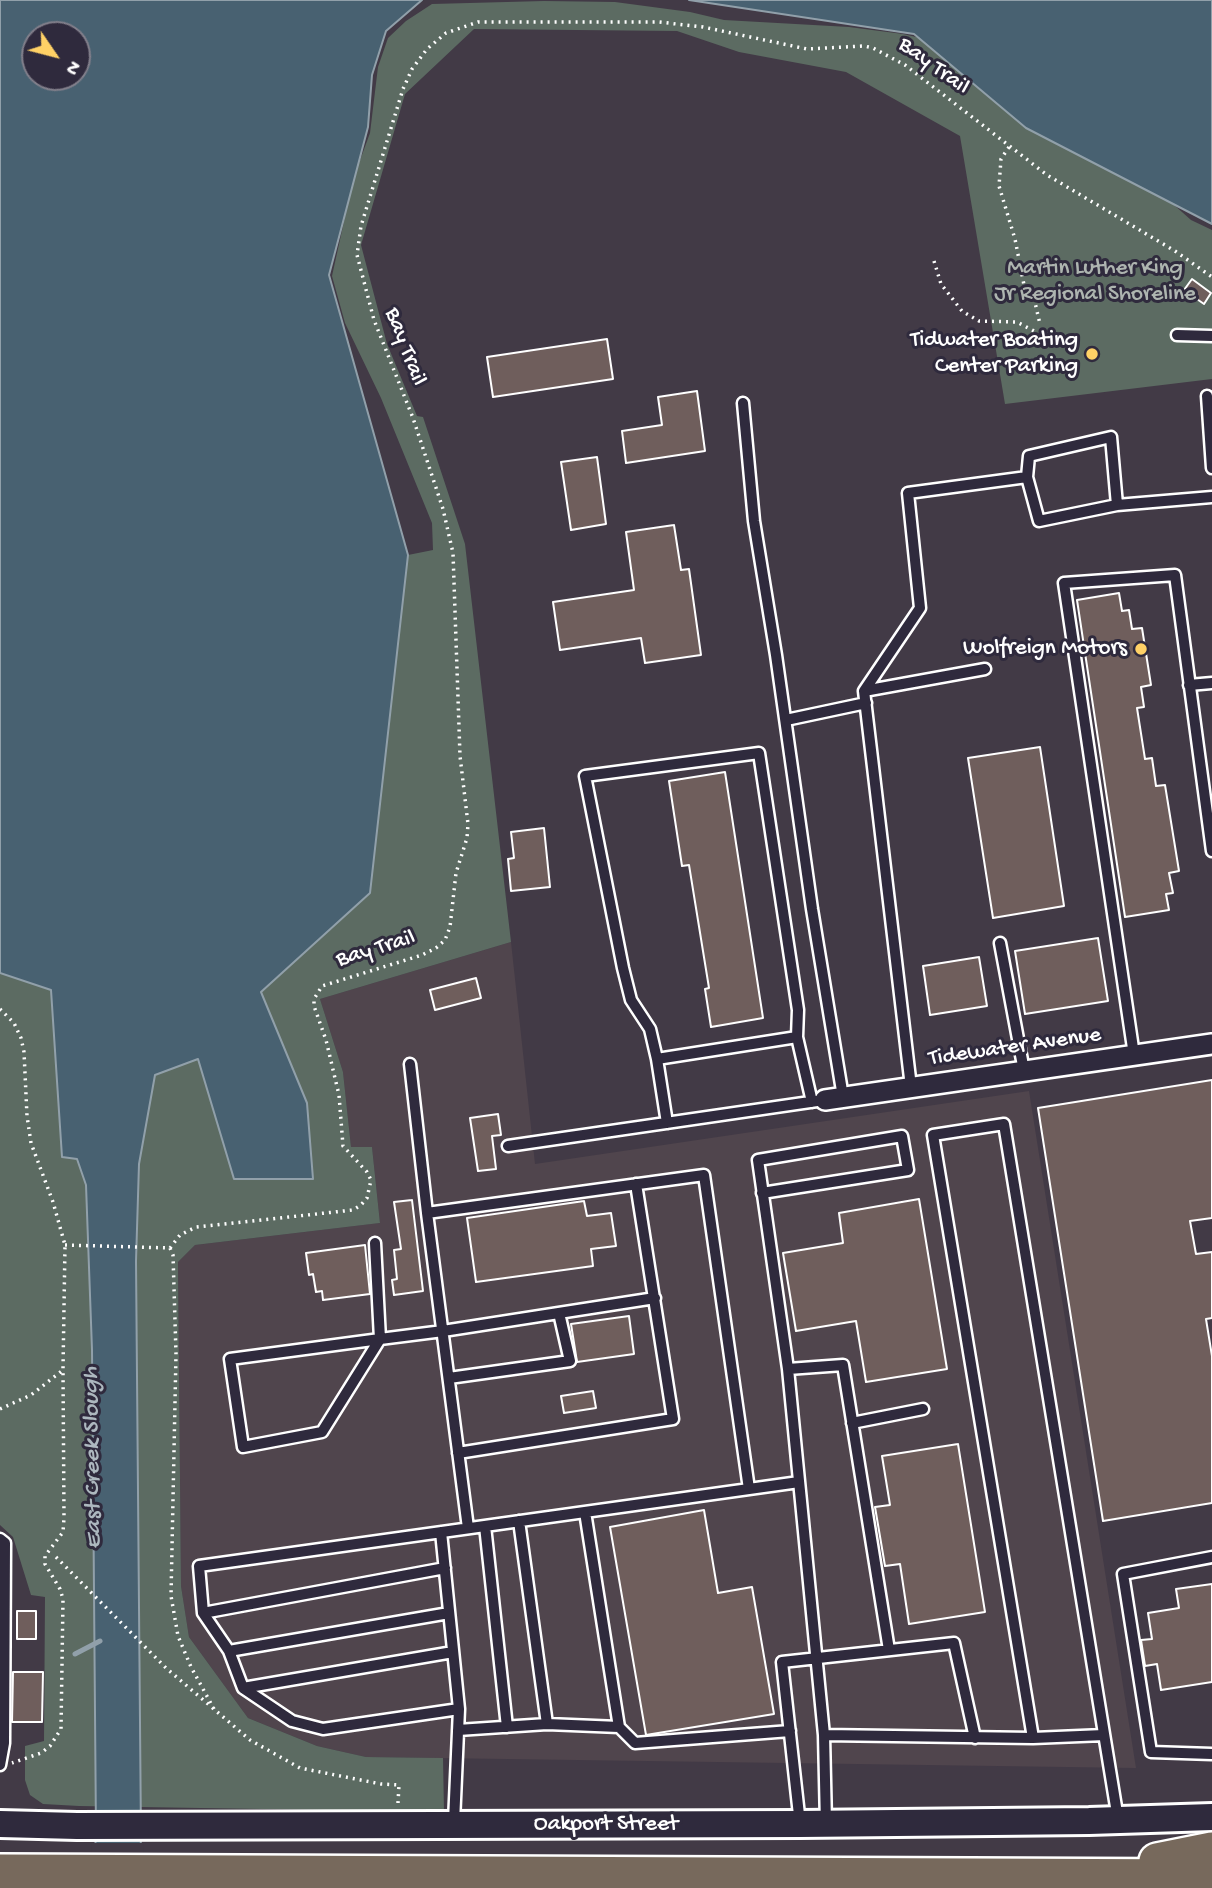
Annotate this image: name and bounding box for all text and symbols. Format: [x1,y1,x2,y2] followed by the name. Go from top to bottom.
[21,21,91,91] north arrow
[892,32,974,102] street label: Bay Trail
[59,56,85,79] text: N
[994,255,1196,309] park label: Martin Luther King Jr Regional Shoreline
[377,304,431,390] street label: Bay Trail
[910,327,1078,381] place label: Tidwater Boating Center Parking
[1084,346,1100,362] marker: Tidwater Boating Center Parking
[963,635,1127,663] place label: Wolfreign Motors
[1133,641,1149,657] marker: Wolfreign Motors
[333,925,419,975] street label: Bay Trail
[927,1022,1103,1074] street label: Tidewater Avenue
[78,1367,110,1549] water label: East Creek Slough
[534,1811,678,1839] street label: Oakport Street

